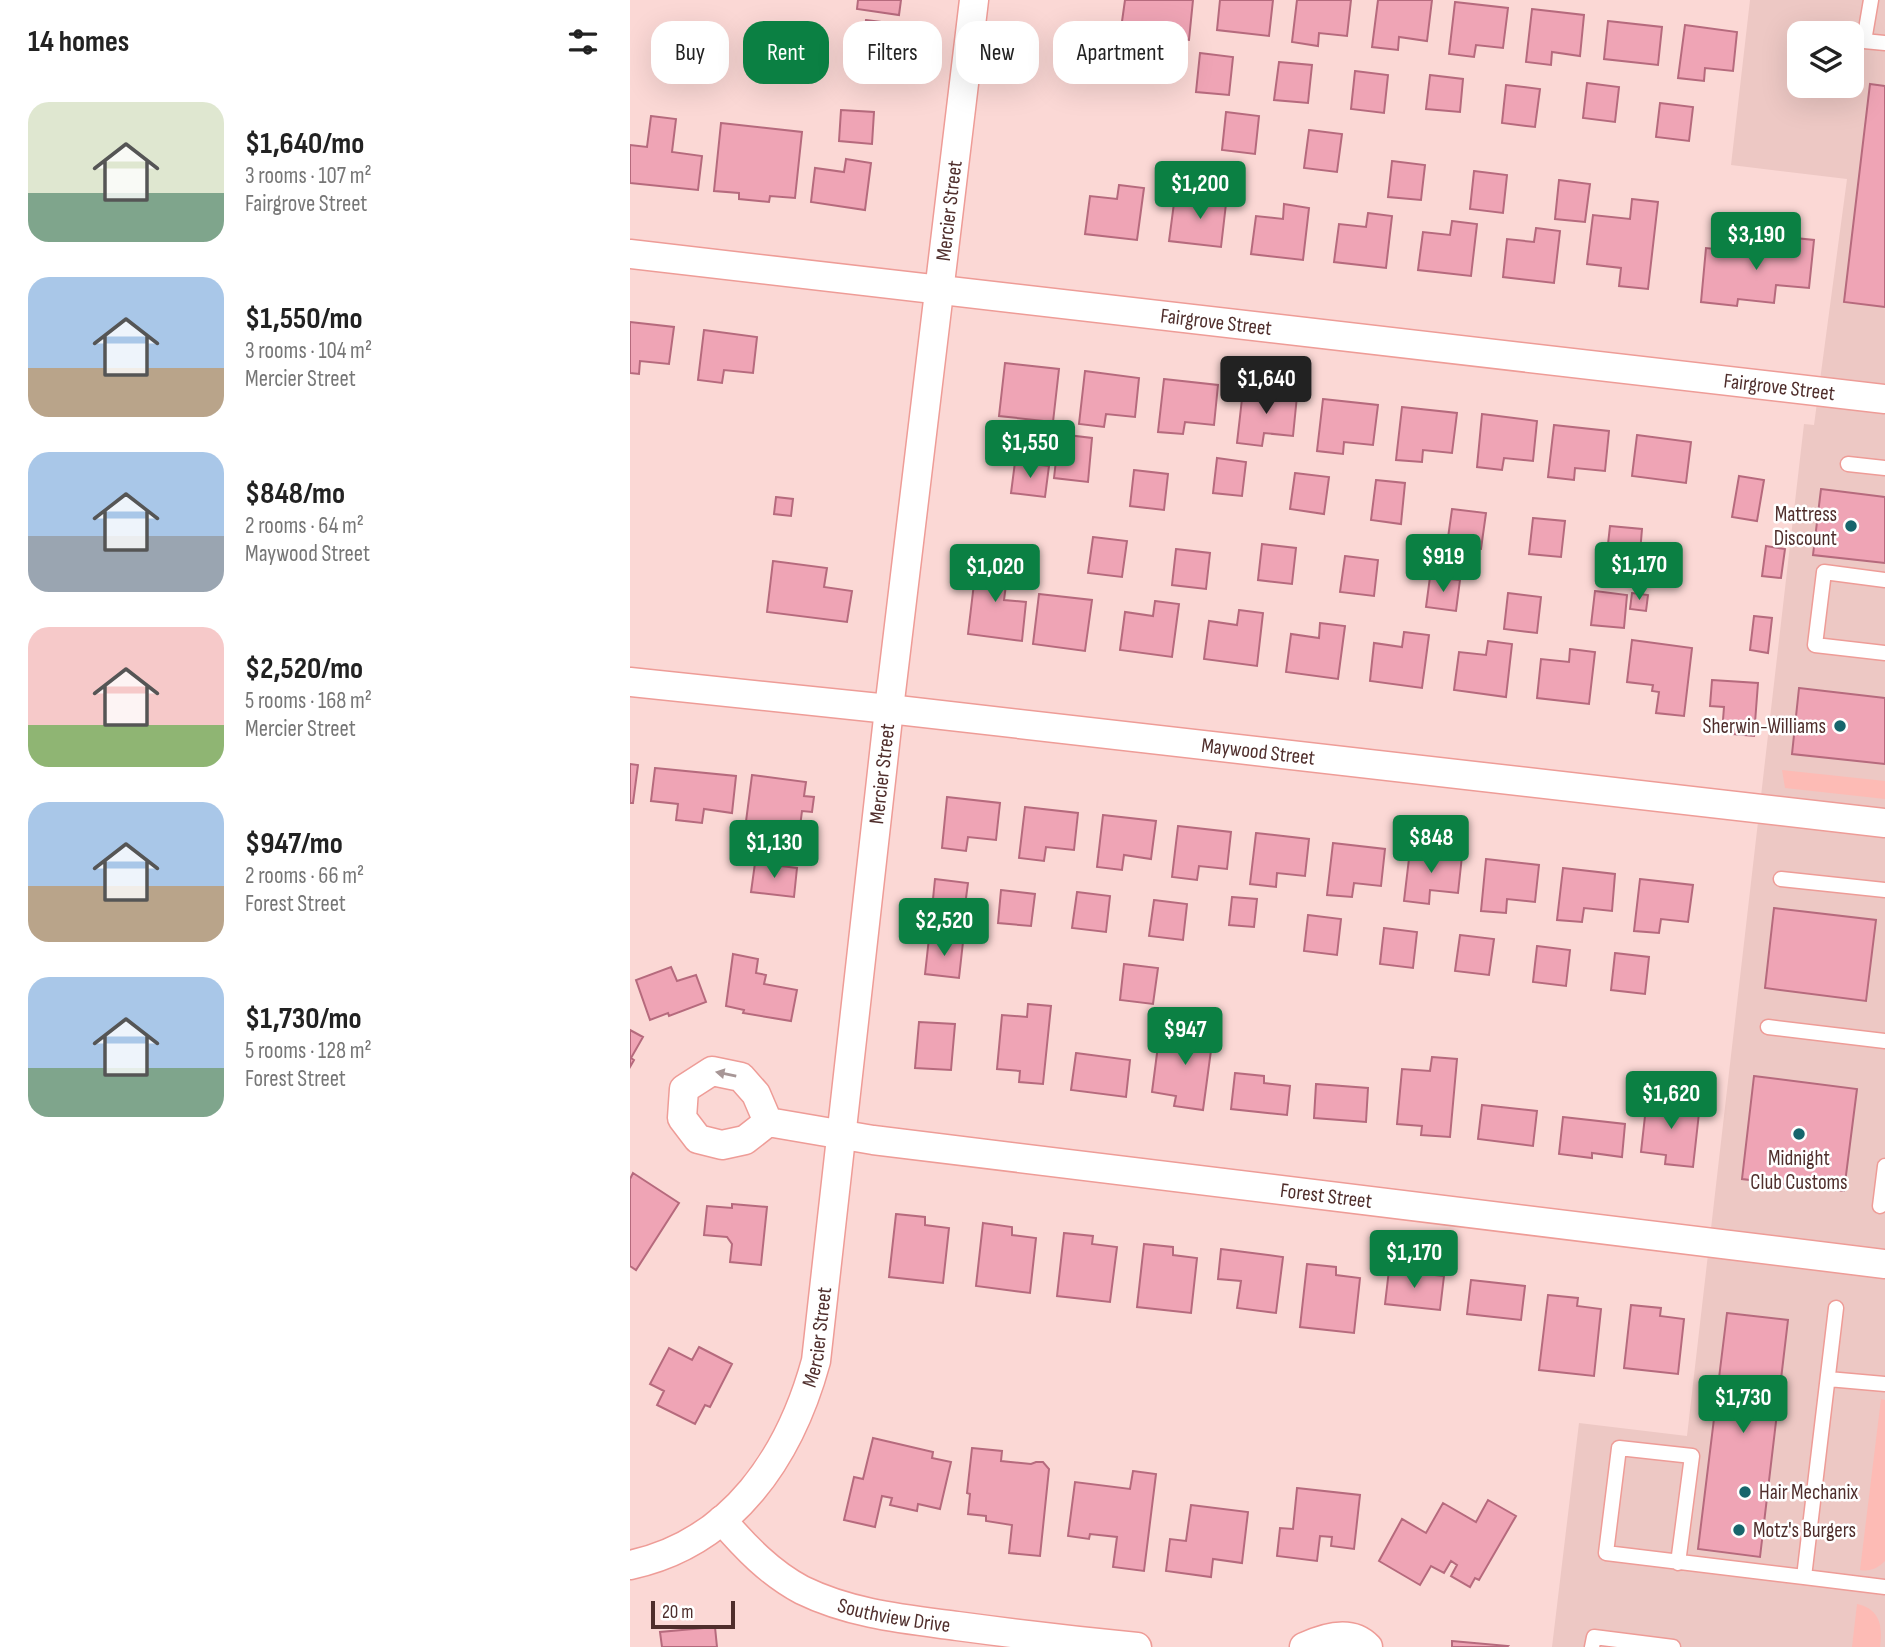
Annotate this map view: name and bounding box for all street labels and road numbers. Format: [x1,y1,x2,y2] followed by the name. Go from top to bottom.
[931,159,968,263] street label: Mercier Street
[1159,303,1273,341] street label: Fairgrove Street
[1722,368,1836,406] street label: Fairgrove Street
[864,722,900,825] street label: Mercier Street
[1200,733,1316,771] street label: Maywood Street
[1279,1178,1373,1214] street label: Forest Street
[797,1286,837,1391] street label: Mercier Street
[834,1593,952,1638] street label: Southview Drive

